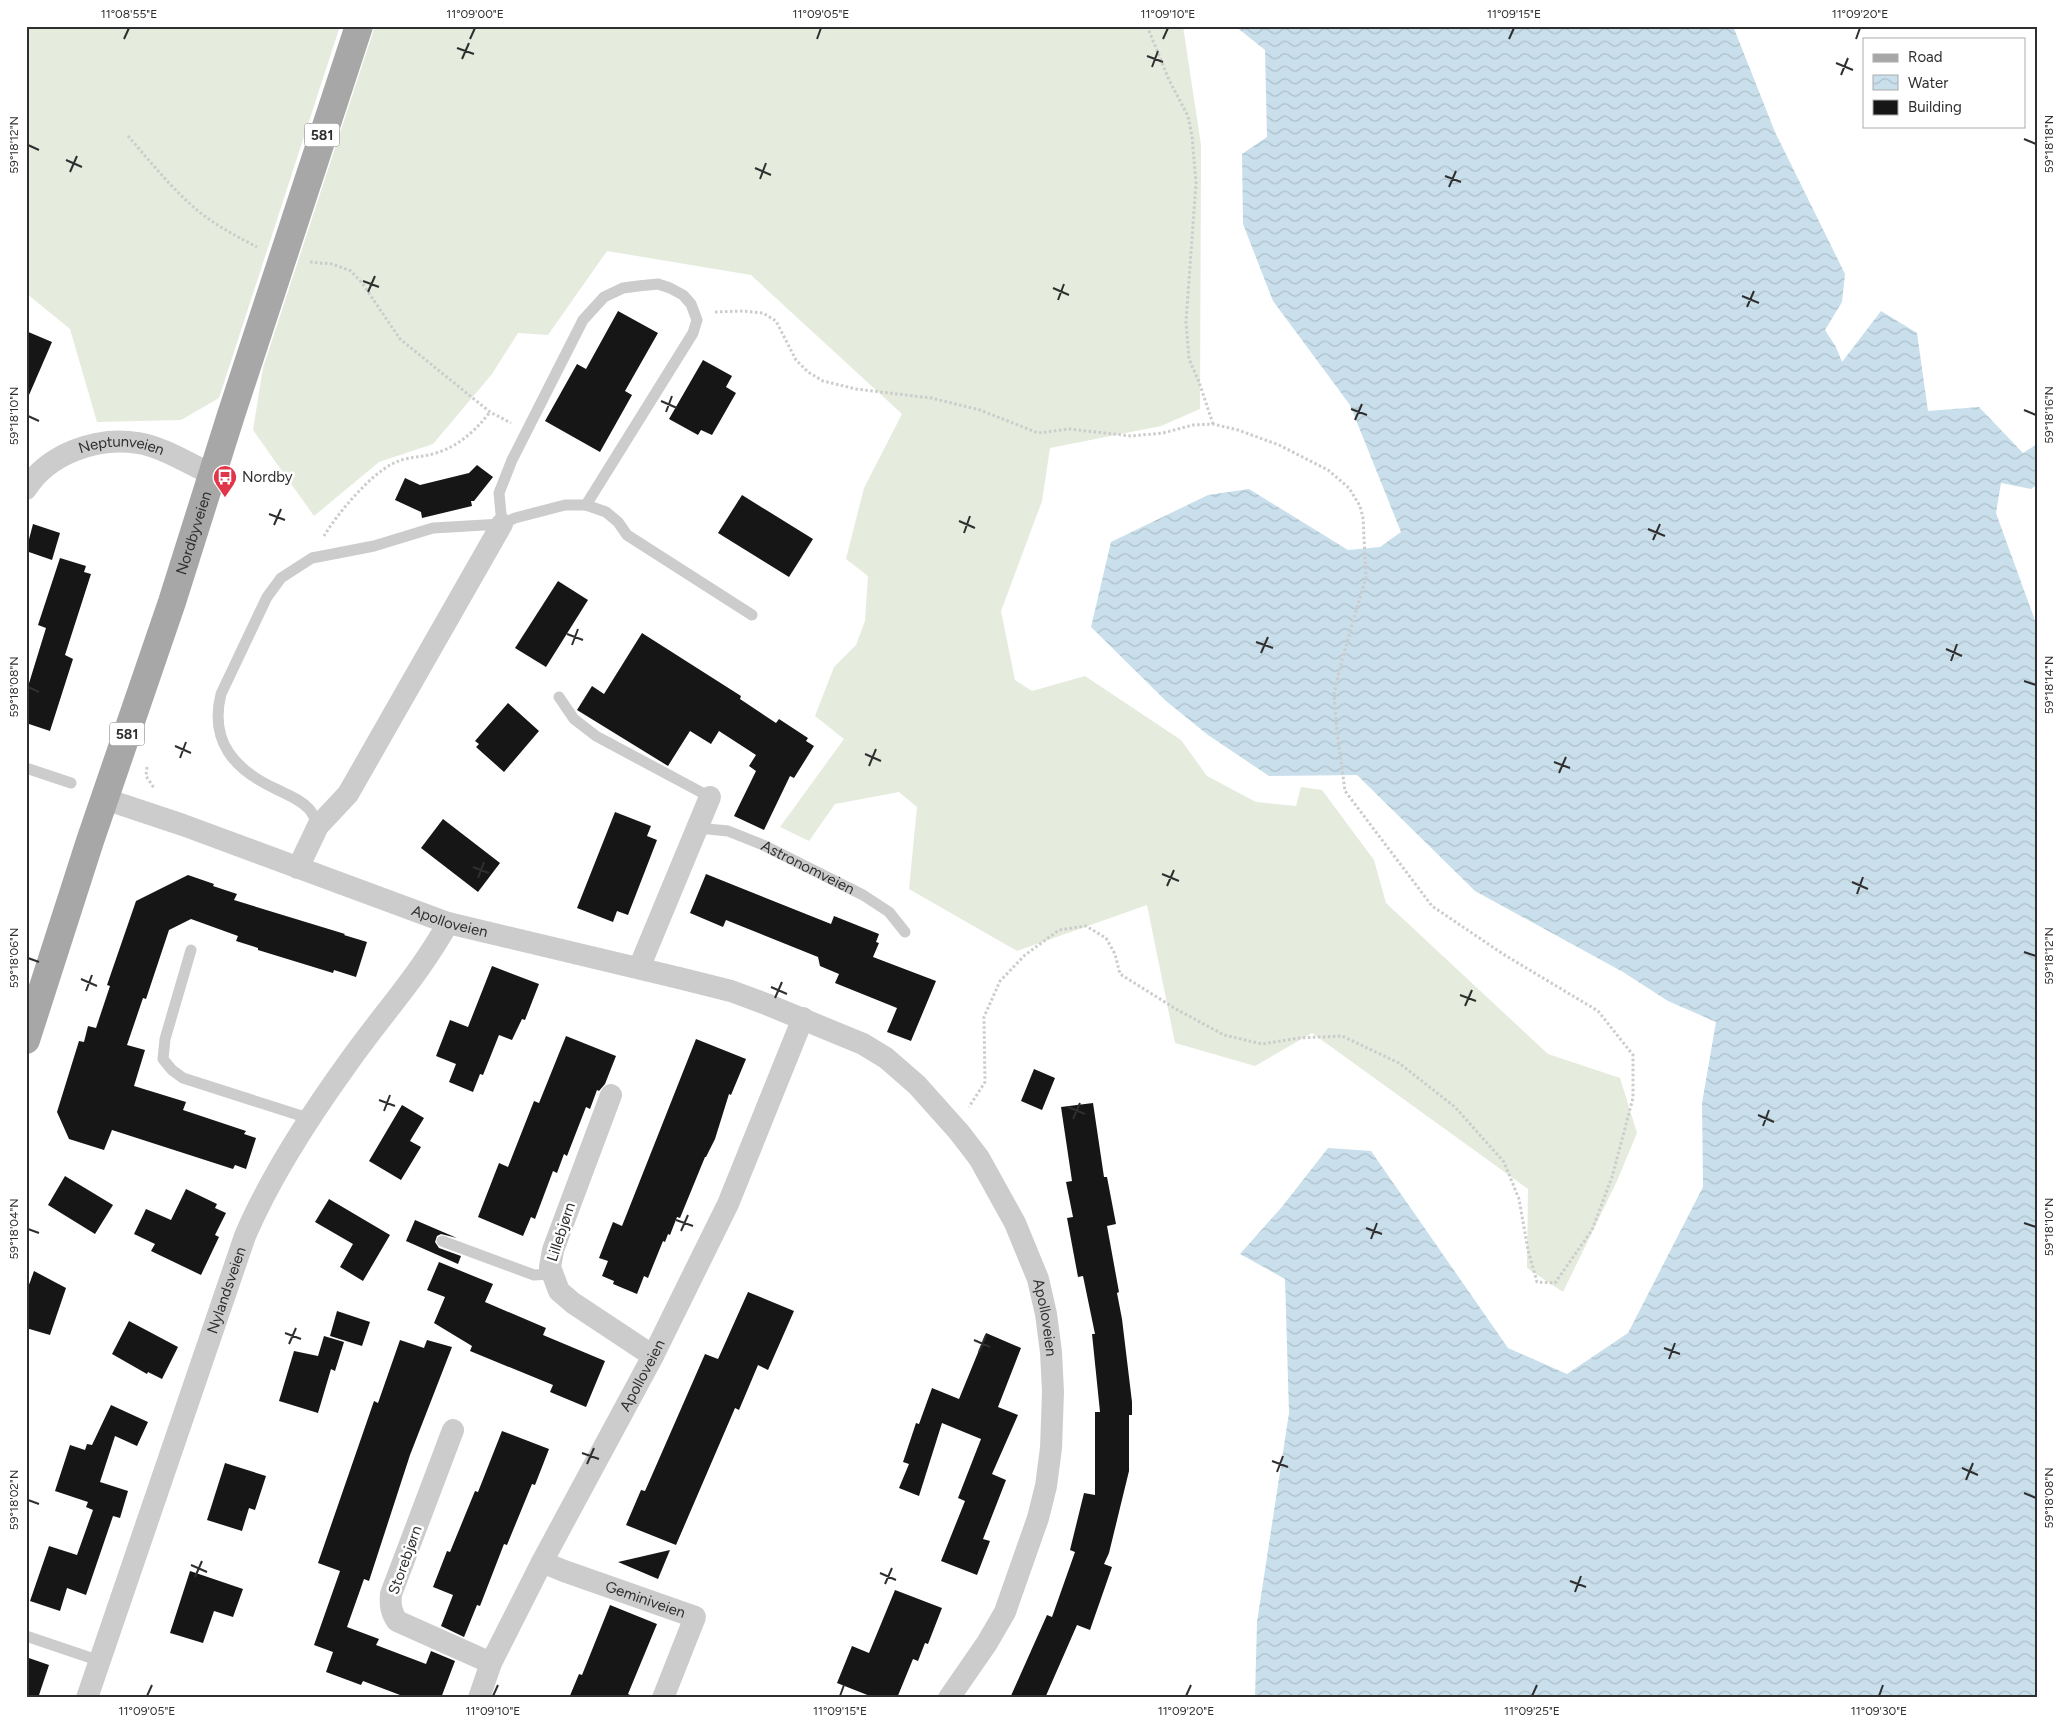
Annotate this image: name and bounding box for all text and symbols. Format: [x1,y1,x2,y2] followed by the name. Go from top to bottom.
[101,7,157,21] text: 11°08'55"E
[446,7,504,21] text: 11°09'00"E
[793,7,849,21] text: 11°09'05"E
[1141,7,1195,21] text: 11°09'10"E
[1487,7,1541,21] text: 11°09'15"E
[1832,7,1888,21] text: 11°09'20"E
[1863,38,2026,128] legend
[1908,48,1943,66] text: Road
[1908,74,1948,92] text: Water
[1908,98,1962,116] text: Building
[2042,115,2056,173] text: 59°18'18"N
[7,116,21,174] text: 59°18'12"N
[304,124,340,146] road number: 581
[2042,386,2056,444] text: 59°18'16"N
[7,387,21,445] text: 59°18'10"N
[76,432,167,459] street label: Neptunveien
[212,464,238,498] bus stop icon: Nordby
[242,468,293,486] place label: Nordby
[172,489,215,577] street label: Nordbyveien
[7,656,21,718] text: 59°18'08"N
[2042,656,2056,714] text: 59°18'14"N
[110,722,144,746] road number: 581
[758,837,858,898] street label: Astronomveien
[409,901,490,941] street label: Apolloveien
[2042,927,2056,985] text: 59°18'12"N
[7,928,21,988] text: 59°18'06"N
[7,1198,21,1260] text: 59°18'04"N
[2042,1198,2056,1256] text: 59°18'10"N
[543,1200,579,1264] street label: Lillebjørn
[203,1244,250,1336] street label: Nylandsveien
[1029,1277,1060,1357] street label: Apolloveien
[616,1337,669,1414] street label: Apolloveien
[2042,1467,2056,1529] text: 59°18'08"N
[7,1470,21,1530] text: 59°18'02"N
[384,1523,426,1597] street label: Storebjørn
[603,1577,688,1622] street label: Geminiveien
[119,1704,175,1718] text: 11°09'05"E
[466,1704,520,1718] text: 11°09'10"E
[813,1704,867,1718] text: 11°09'15"E
[1158,1704,1214,1718] text: 11°09'20"E
[1504,1704,1560,1718] text: 11°09'25"E
[1851,1704,1907,1718] text: 11°09'30"E

